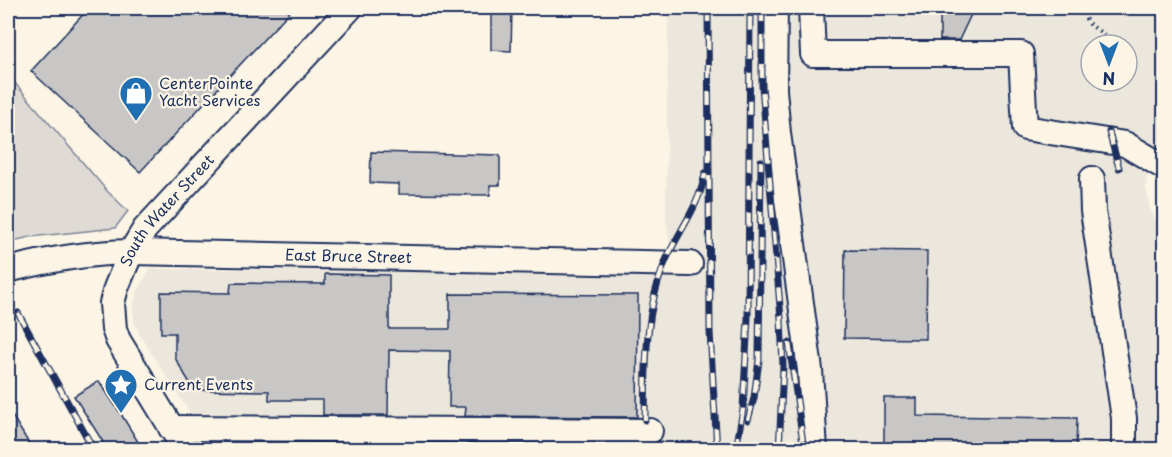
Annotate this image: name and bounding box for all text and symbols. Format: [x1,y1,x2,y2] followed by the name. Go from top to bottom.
[1079,33,1139,93] north arrow
[1103,67,1115,91] text: N
[159,71,261,111] place label: CenterPointe Yacht Services
[118,75,154,122] shop icon: CenterPointe Yacht Services
[113,148,219,270] street label: South Water Street
[285,242,412,268] street label: East Bruce Street
[103,367,139,414] place icon: Current Events
[144,372,253,395] place label: Current Events

